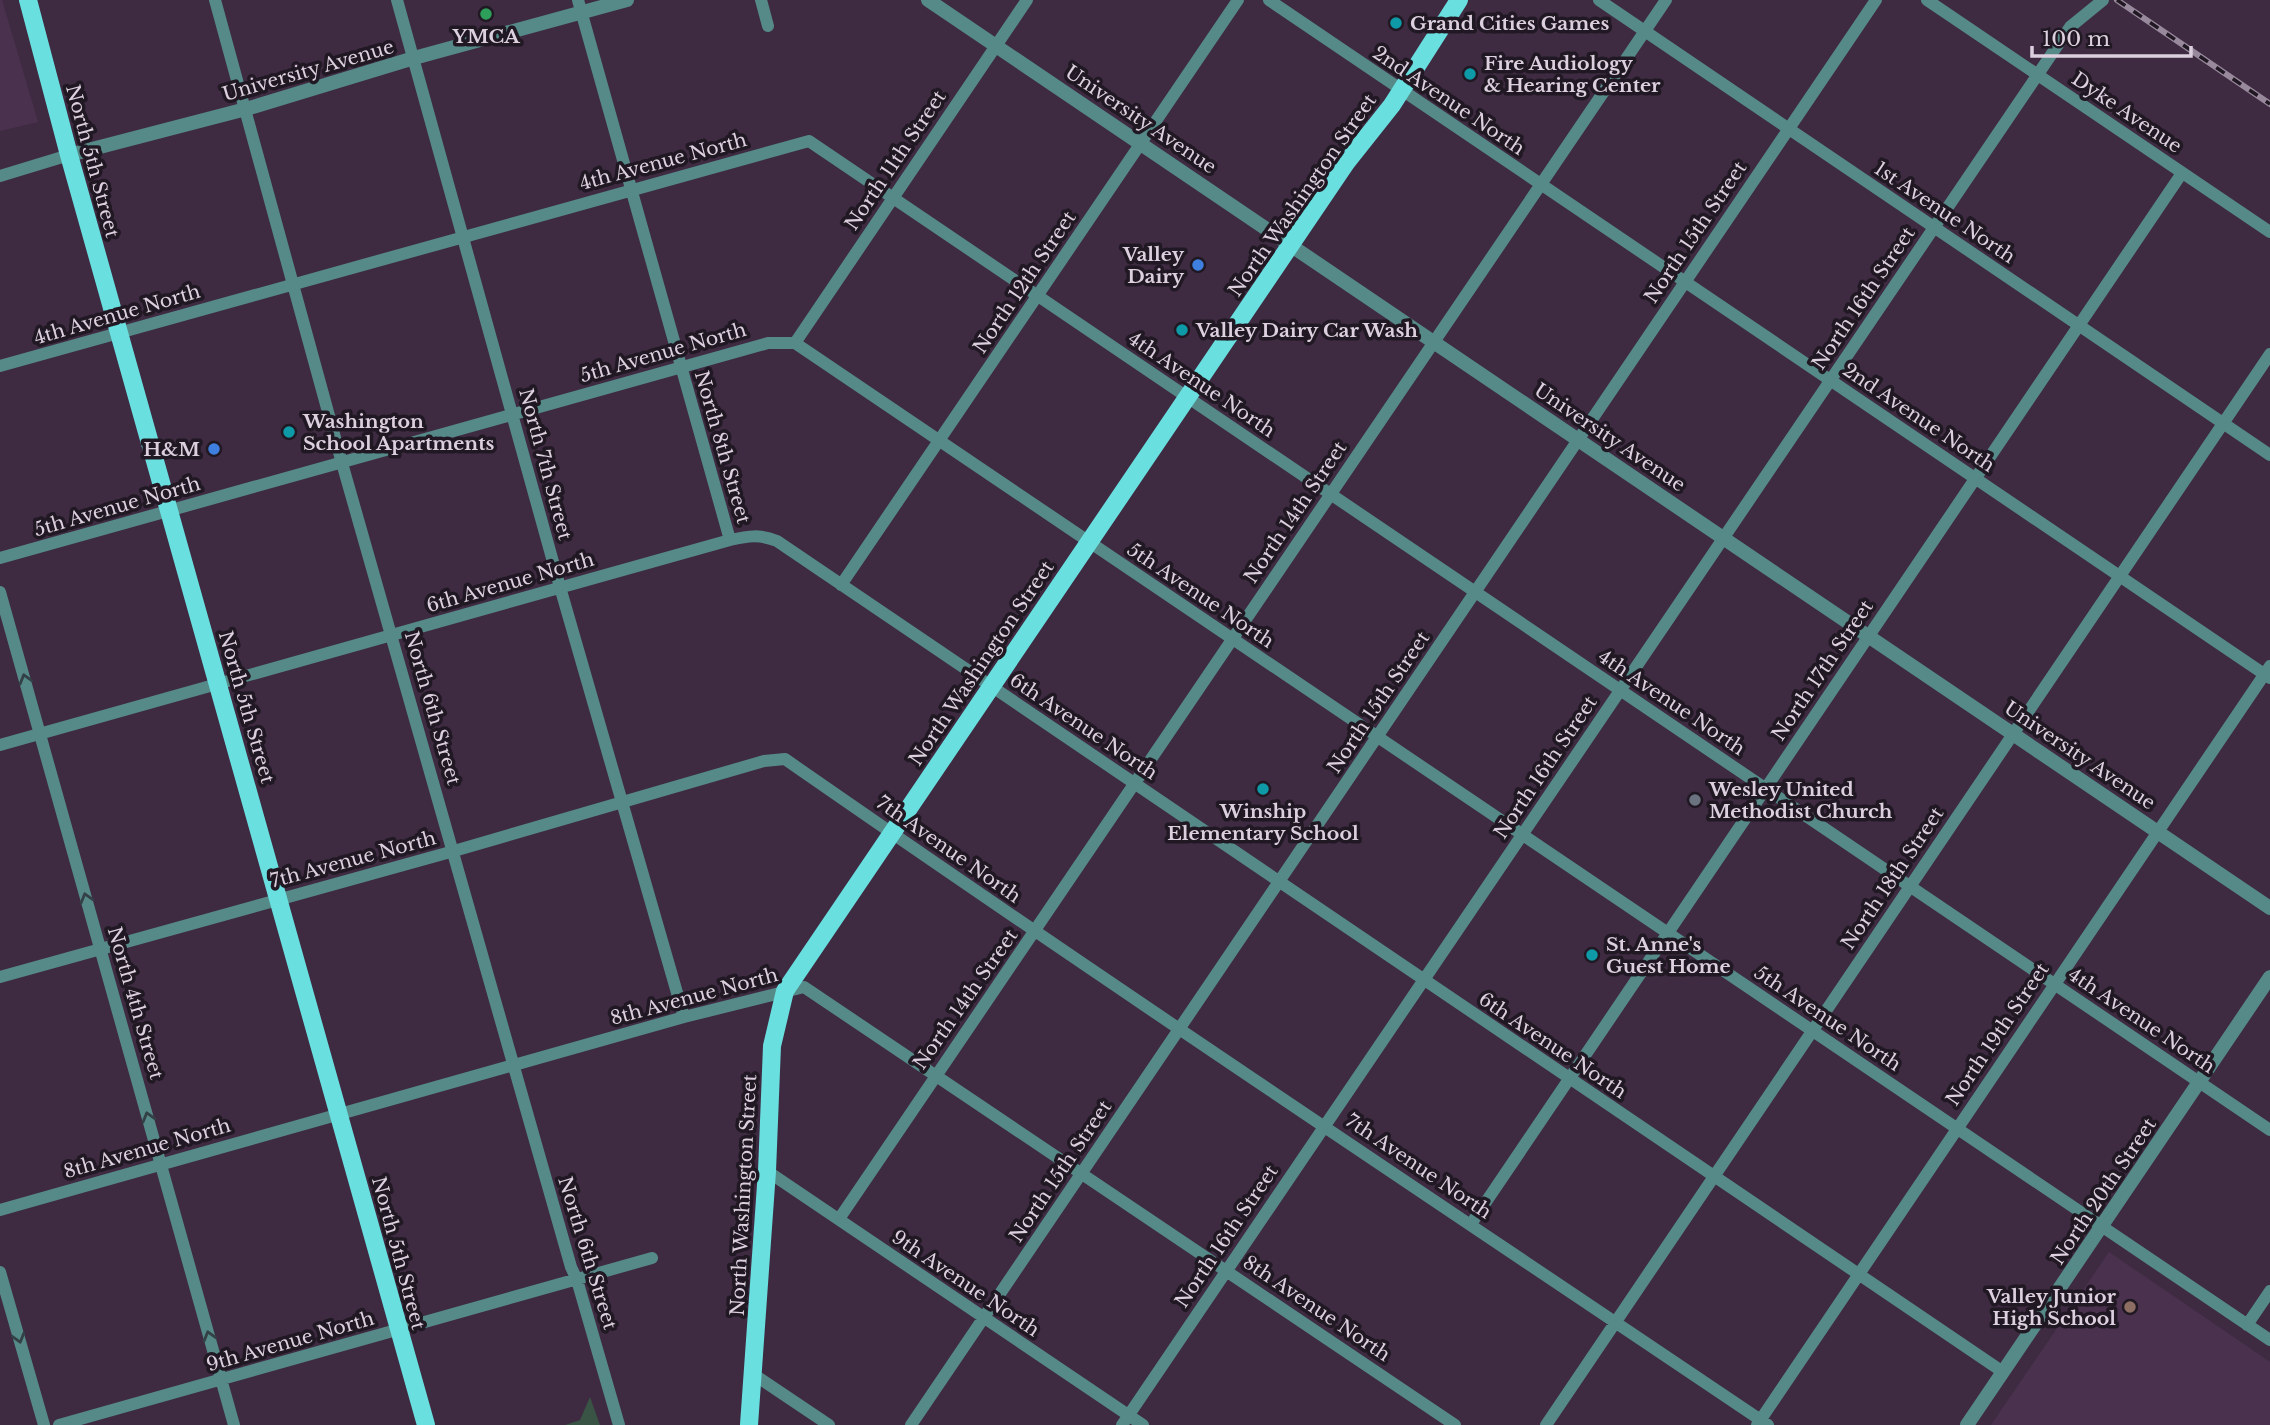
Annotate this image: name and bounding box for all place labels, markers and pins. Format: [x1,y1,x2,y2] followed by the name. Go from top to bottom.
[478,6,494,22] marker: YMCA
[1410,12,1609,35] place label: Grand Cities Games
[1388,15,1404,31] marker: Grand Cities Games
[451,25,520,48] place label: YMCA
[1484,52,1661,97] place label: Fire Audiology & Hearing Center
[1462,66,1478,82] marker: Fire Audiology & Hearing Center
[1122,243,1185,288] place label: Valley Dairy
[1190,257,1206,273] marker: Valley Dairy
[1195,319,1418,342] place label: Valley Dairy Car Wash
[1174,322,1190,338] marker: Valley Dairy Car Wash
[302,410,494,455] place label: Washington School Apartments
[281,424,297,440] marker: Washington School Apartments
[143,438,200,461] place label: H&M
[206,441,222,457] marker: H&M
[1708,778,1893,823] place label: Wesley United Methodist Church
[1255,781,1271,797] marker: Winship Elementary School
[1687,792,1703,808] marker: Wesley United Methodist Church
[1167,800,1359,845] place label: Winship Elementary School
[1606,933,1731,978] place label: St. Anne's Guest Home
[1584,947,1600,963] marker: St. Anne's Guest Home
[1986,1285,2117,1330] place label: Valley Junior High School
[2122,1299,2138,1315] marker: Valley Junior High School

